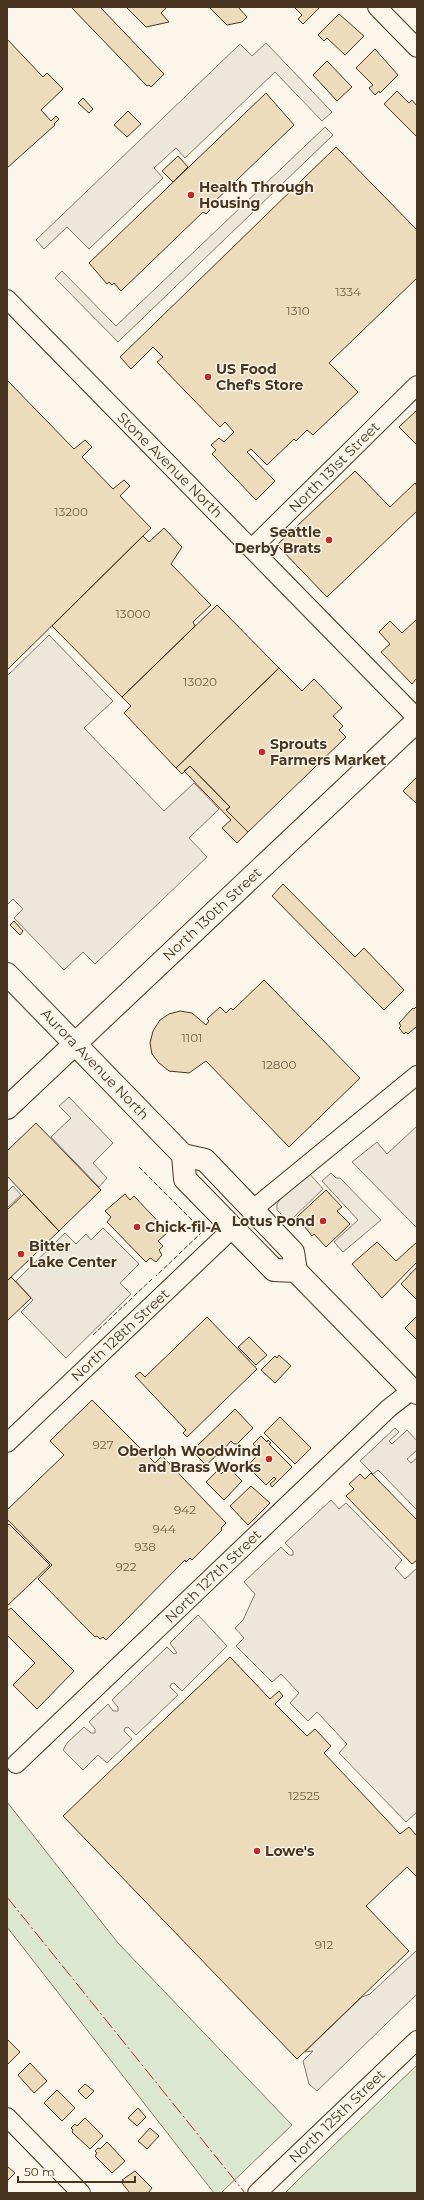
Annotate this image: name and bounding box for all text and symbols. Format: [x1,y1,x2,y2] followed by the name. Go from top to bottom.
[199,178,314,212] place label: Health Through Housing
[186,190,196,200] marker: Health Through Housing
[335,284,361,299] house number: 1334
[286,303,310,318] house number: 1310
[216,360,304,394] place label: US Food Chef's Store
[203,372,213,382] marker: US Food Chef's Store
[113,408,227,522] street label: Stone Avenue North
[285,418,383,516] street label: North 131st Street
[54,504,88,519] house number: 13200
[234,523,322,557] place label: Seattle Derby Brats
[324,535,334,545] marker: Seattle Derby Brats
[116,606,151,621] house number: 13000
[183,674,217,689] house number: 13020
[270,735,386,769] place label: Sprouts Farmers Market
[257,747,267,757] marker: Sprouts Farmers Market
[159,863,265,964] street label: North 130th Street
[37,1004,153,1124] street label: Aurora Avenue North
[182,1030,202,1045] house number: 1101
[262,1057,296,1072] house number: 12800
[232,1212,315,1230] place label: Lotus Pond
[318,1216,328,1226] marker: Lotus Pond
[145,1218,222,1236] place label: Chick-fil-A
[132,1222,142,1232] marker: Chick-fil-A
[29,1237,117,1271] place label: Bitter Lake Center
[16,1249,26,1259] marker: Bitter Lake Center
[67,1285,173,1385] street label: North 128th Street
[92,1437,114,1452] house number: 927
[117,1442,262,1476] place label: Oberloh Woodwind and Brass Works
[264,1454,274,1464] marker: Oberloh Woodwind and Brass Works
[174,1502,196,1517] house number: 942
[152,1521,176,1536] house number: 944
[161,1525,265,1627] street label: North 127th Street
[134,1539,156,1554] house number: 938
[116,1559,137,1574] house number: 922
[288,1788,320,1803] house number: 12525
[265,1842,315,1860] place label: Lowe's
[252,1846,262,1856] marker: Lowe's
[315,1937,333,1952] house number: 912
[285,2065,389,2167] street label: North 125th Street
[18,2158,135,2184] scale bar
[24,2164,55,2179] text: 50 m

